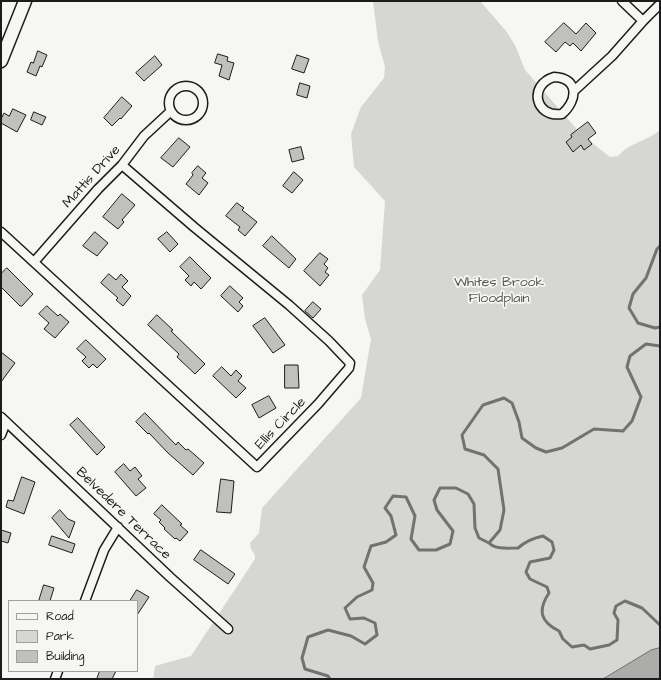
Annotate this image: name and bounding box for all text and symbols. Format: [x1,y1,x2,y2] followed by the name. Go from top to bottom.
[59,142,125,212] street label: Mattis Drive
[454,275,544,308] park label: Whites Brook Floodplain
[252,394,310,454] street label: Ellis Circle
[72,464,174,564] street label: Belvedere Terrace
[8,600,138,672] legend
[46,608,74,625] text: Road
[46,628,74,645] text: Park
[46,648,84,665] text: Building

